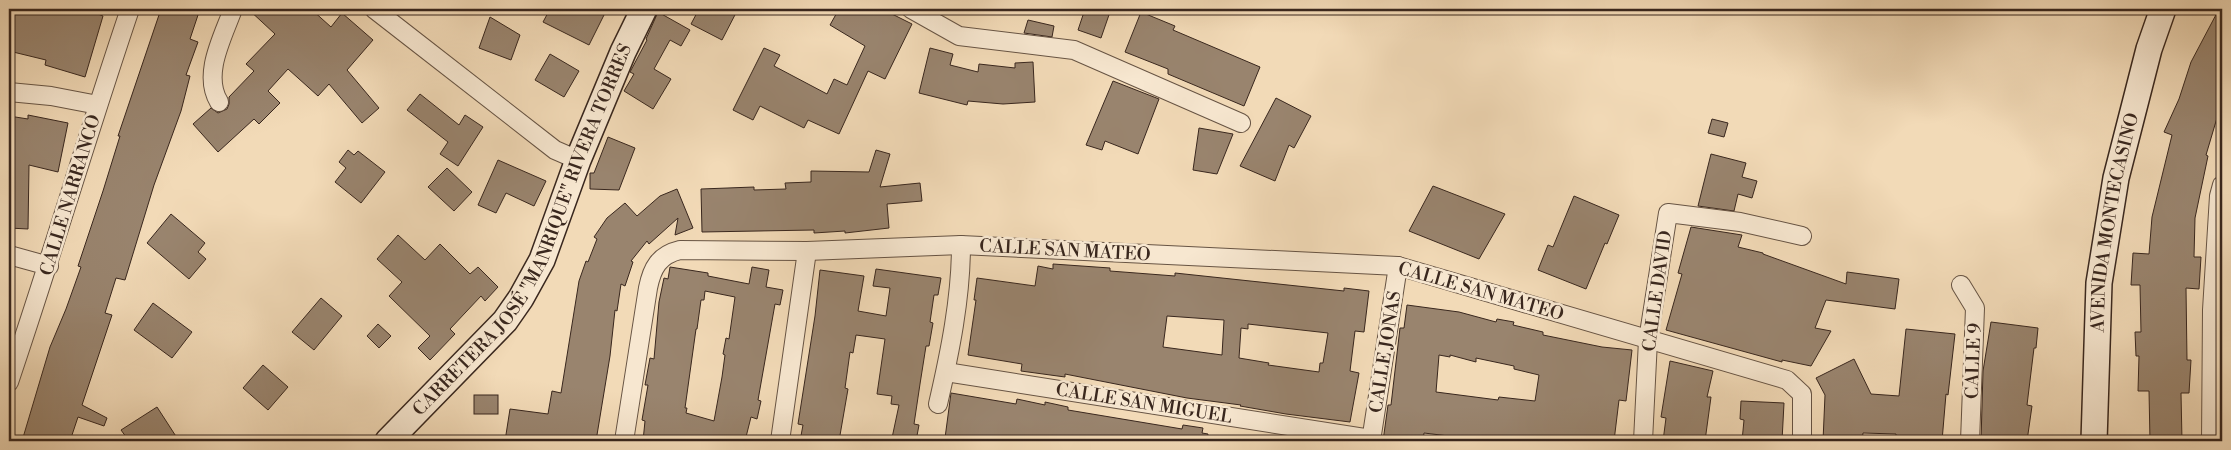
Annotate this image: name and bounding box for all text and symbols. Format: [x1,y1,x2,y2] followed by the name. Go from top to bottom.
[408,40,637,421] street label: CARRETERA JOSÉ "MANRIQUE" RIVERA TORRES
[2086,110,2144,334] street label: AVENIDA MONTECASINO
[35,112,106,278] street label: CALLE NARRANCO
[1638,229,1677,353] street label: CALLE DAVID
[979,235,1151,266] street label: CALLE SAN MATEO
[1395,257,1566,326] street label: CALLE SAN MATEO
[1364,289,1406,415] street label: CALLE JONAS
[1961,322,1986,399] street label: CALLE 9
[1054,378,1234,429] street label: CALLE SAN MIGUEL

